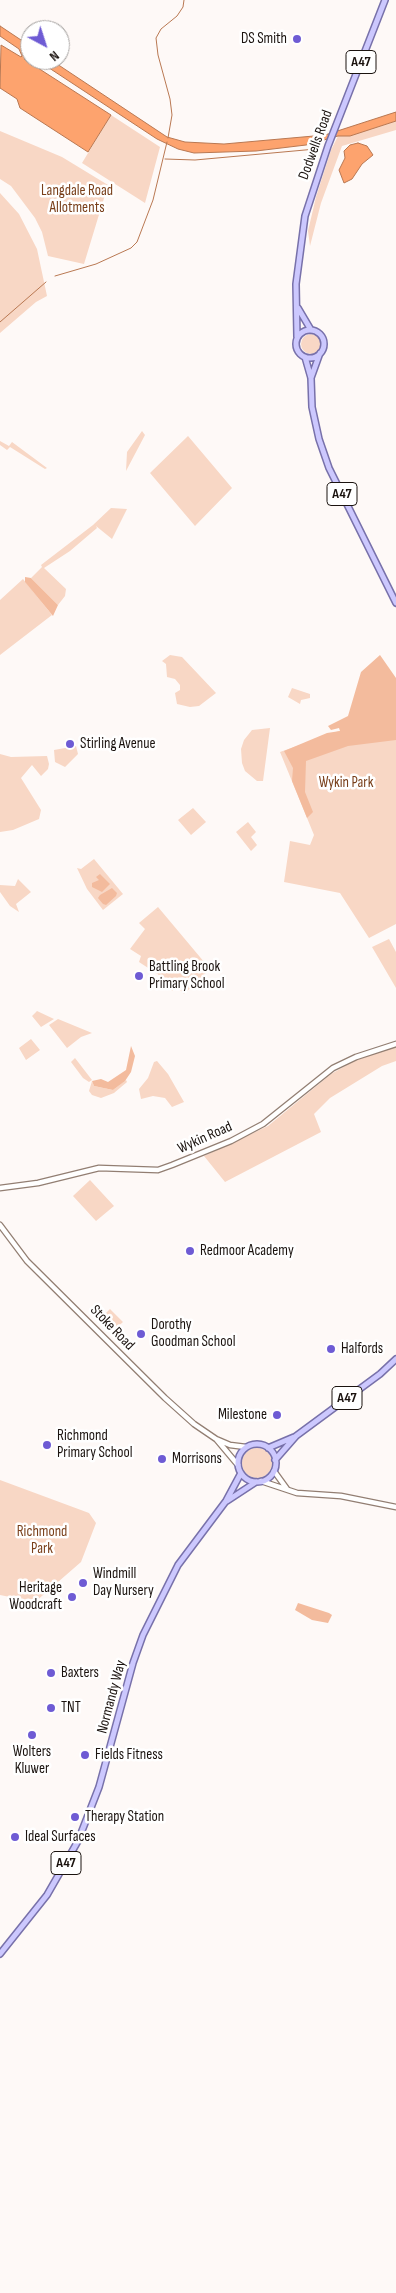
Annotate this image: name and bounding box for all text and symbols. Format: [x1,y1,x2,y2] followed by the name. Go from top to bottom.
[20,20,70,70] north arrow
[241,30,287,48] place label: DS Smith
[291,33,303,45] marker: DS Smith
[46,47,63,65] text: N
[346,51,376,74] road number: A47
[295,108,337,182] street label: Dodwells Road
[41,182,113,217] park label: Langdale Road Allotments
[327,482,357,506] road number: A47
[80,735,155,753] place label: Stirling Avenue
[64,738,76,750] marker: Stirling Avenue
[319,774,373,792] park label: Wykin Park
[149,958,225,993] place label: Battling Brook Primary School
[133,970,145,982] marker: Battling Brook Primary School
[175,1118,235,1158] street label: Wykin Road
[200,1242,294,1260] place label: Redmoor Academy
[184,1245,196,1257] marker: Redmoor Academy
[86,1302,138,1354] street label: Stoke Road
[151,1316,236,1351] place label: Dorothy Goodman School
[135,1328,147,1340] marker: Dorothy Goodman School
[341,1340,383,1358] place label: Halfords
[325,1343,337,1355] marker: Halfords
[332,1386,362,1410] road number: A47
[218,1406,267,1424] place label: Milestone
[271,1409,283,1421] marker: Milestone
[57,1427,133,1462] place label: Richmond Primary School
[41,1439,53,1451] marker: Richmond Primary School
[172,1450,222,1468] place label: Morrisons
[156,1453,168,1465] marker: Morrisons
[17,1523,67,1558] park label: Richmond Park
[93,1565,154,1600] place label: Windmill Day Nursery
[77,1577,89,1589] marker: Windmill Day Nursery
[9,1579,62,1614] place label: Heritage Woodcraft
[66,1591,78,1603] marker: Heritage Woodcraft
[94,1658,130,1736] street label: Normandy Way
[61,1664,99,1682] place label: Baxters
[45,1667,57,1679] marker: Baxters
[61,1699,81,1717] place label: TNT
[45,1702,57,1714] marker: TNT
[26,1729,38,1741] marker: Wolters Kluwer
[13,1743,51,1778] place label: Wolters Kluwer
[95,1746,163,1764] place label: Fields Fitness
[79,1749,91,1761] marker: Fields Fitness
[85,1808,164,1826] place label: Therapy Station
[69,1811,81,1823] marker: Therapy Station
[25,1828,96,1846] place label: Ideal Surfaces
[9,1831,21,1843] marker: Ideal Surfaces
[51,1852,81,1875] road number: A47

